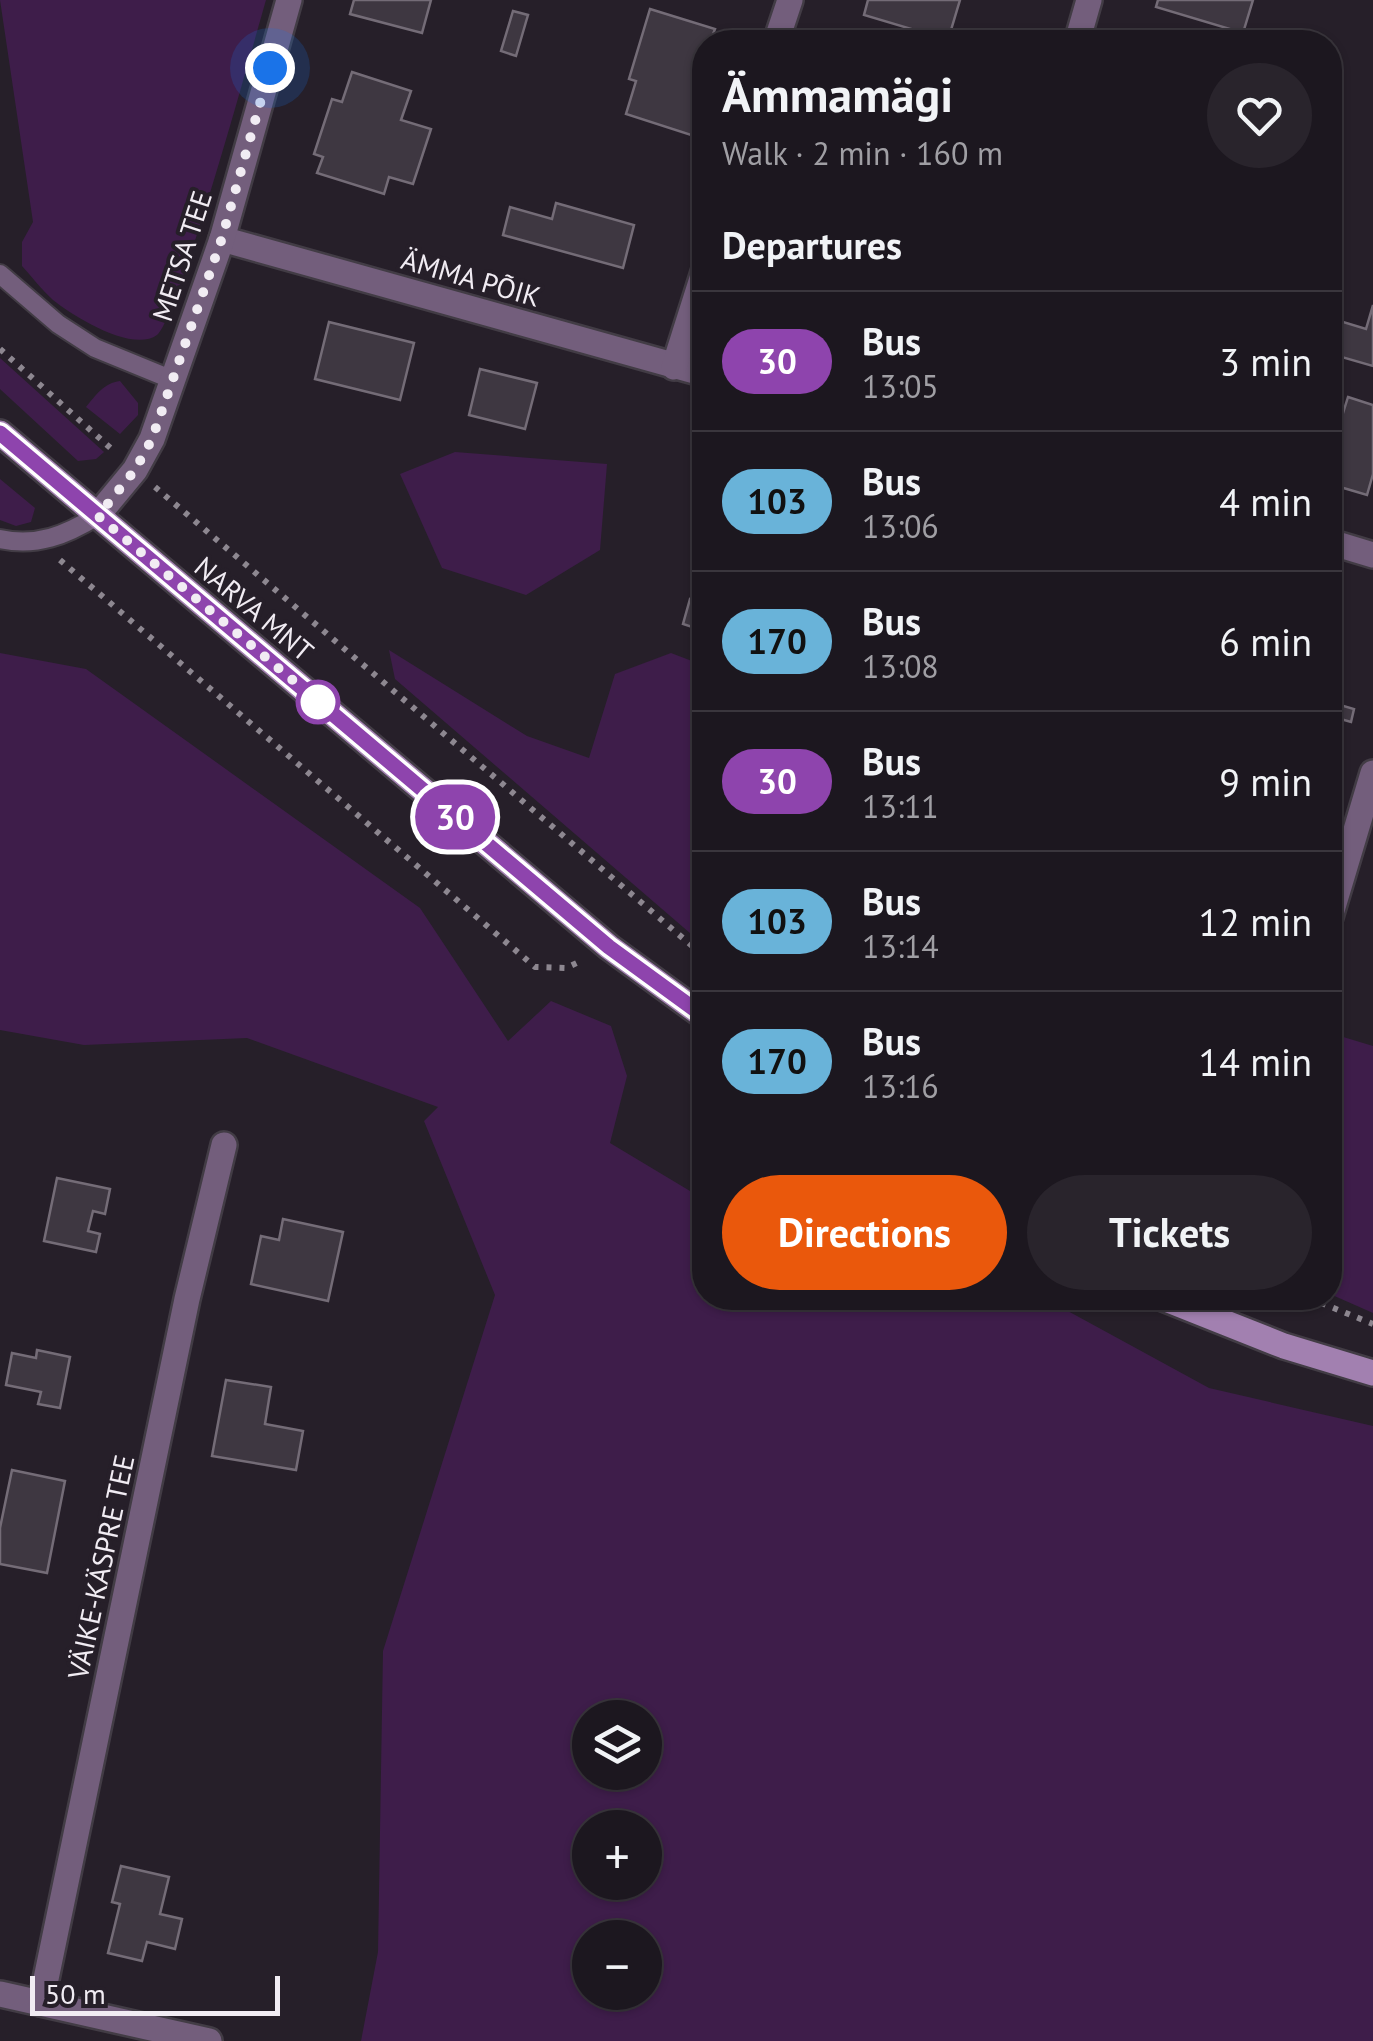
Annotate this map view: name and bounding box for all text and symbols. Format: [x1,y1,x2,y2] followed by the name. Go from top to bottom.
[245,43,295,93] your location
[722,63,953,125] text: Ämmamägi
[1207,63,1312,168] button: heart
[722,132,1003,174] text: Walk · 2 min · 160 m
[143,186,220,326] street label: METSA TEE
[722,220,902,269] text: Departures
[397,240,545,315] street label: ÄMMA PÕIK
[862,316,921,365] text: Bus
[1219,337,1312,386] text: 3 min
[757,338,797,384] text: 30
[862,365,939,407] text: 13:05
[862,456,921,505] text: Bus
[1219,477,1312,526] text: 4 min
[747,478,807,524] text: 103
[862,505,939,547] text: 13:06
[187,548,322,669] street label: NARVA MNT
[862,596,921,645] text: Bus
[1219,617,1312,666] text: 6 min
[747,618,807,664] text: 170
[862,645,939,687] text: 13:08
[297,681,339,723] unlabelled marker
[862,736,921,785] text: Bus
[1219,757,1312,806] text: 9 min
[757,758,797,804] text: 30
[410,784,500,850] line badge: 30
[862,785,939,827] text: 13:11
[435,794,475,840] text: 30
[862,876,921,925] text: Bus
[1199,897,1312,946] text: 12 min
[747,898,807,944] text: 103
[862,925,939,967] text: 13:14
[862,1016,921,1065] text: Bus
[1199,1037,1312,1086] text: 14 min
[747,1038,807,1084] text: 170
[862,1065,939,1107] text: 13:16
[722,1175,1007,1290] button: Directions
[1027,1175,1312,1290] button: Tickets
[58,1451,142,1683] street label: VÄIKE-KÄSPRE TEE
[572,1700,662,2010] map controls
[572,1700,662,1790] button: layers
[572,1810,662,1900] button: +
[572,1920,662,2010] button: −
[30,1971,280,2016] scale bar
[45,1975,106,2012] text: 50 m

